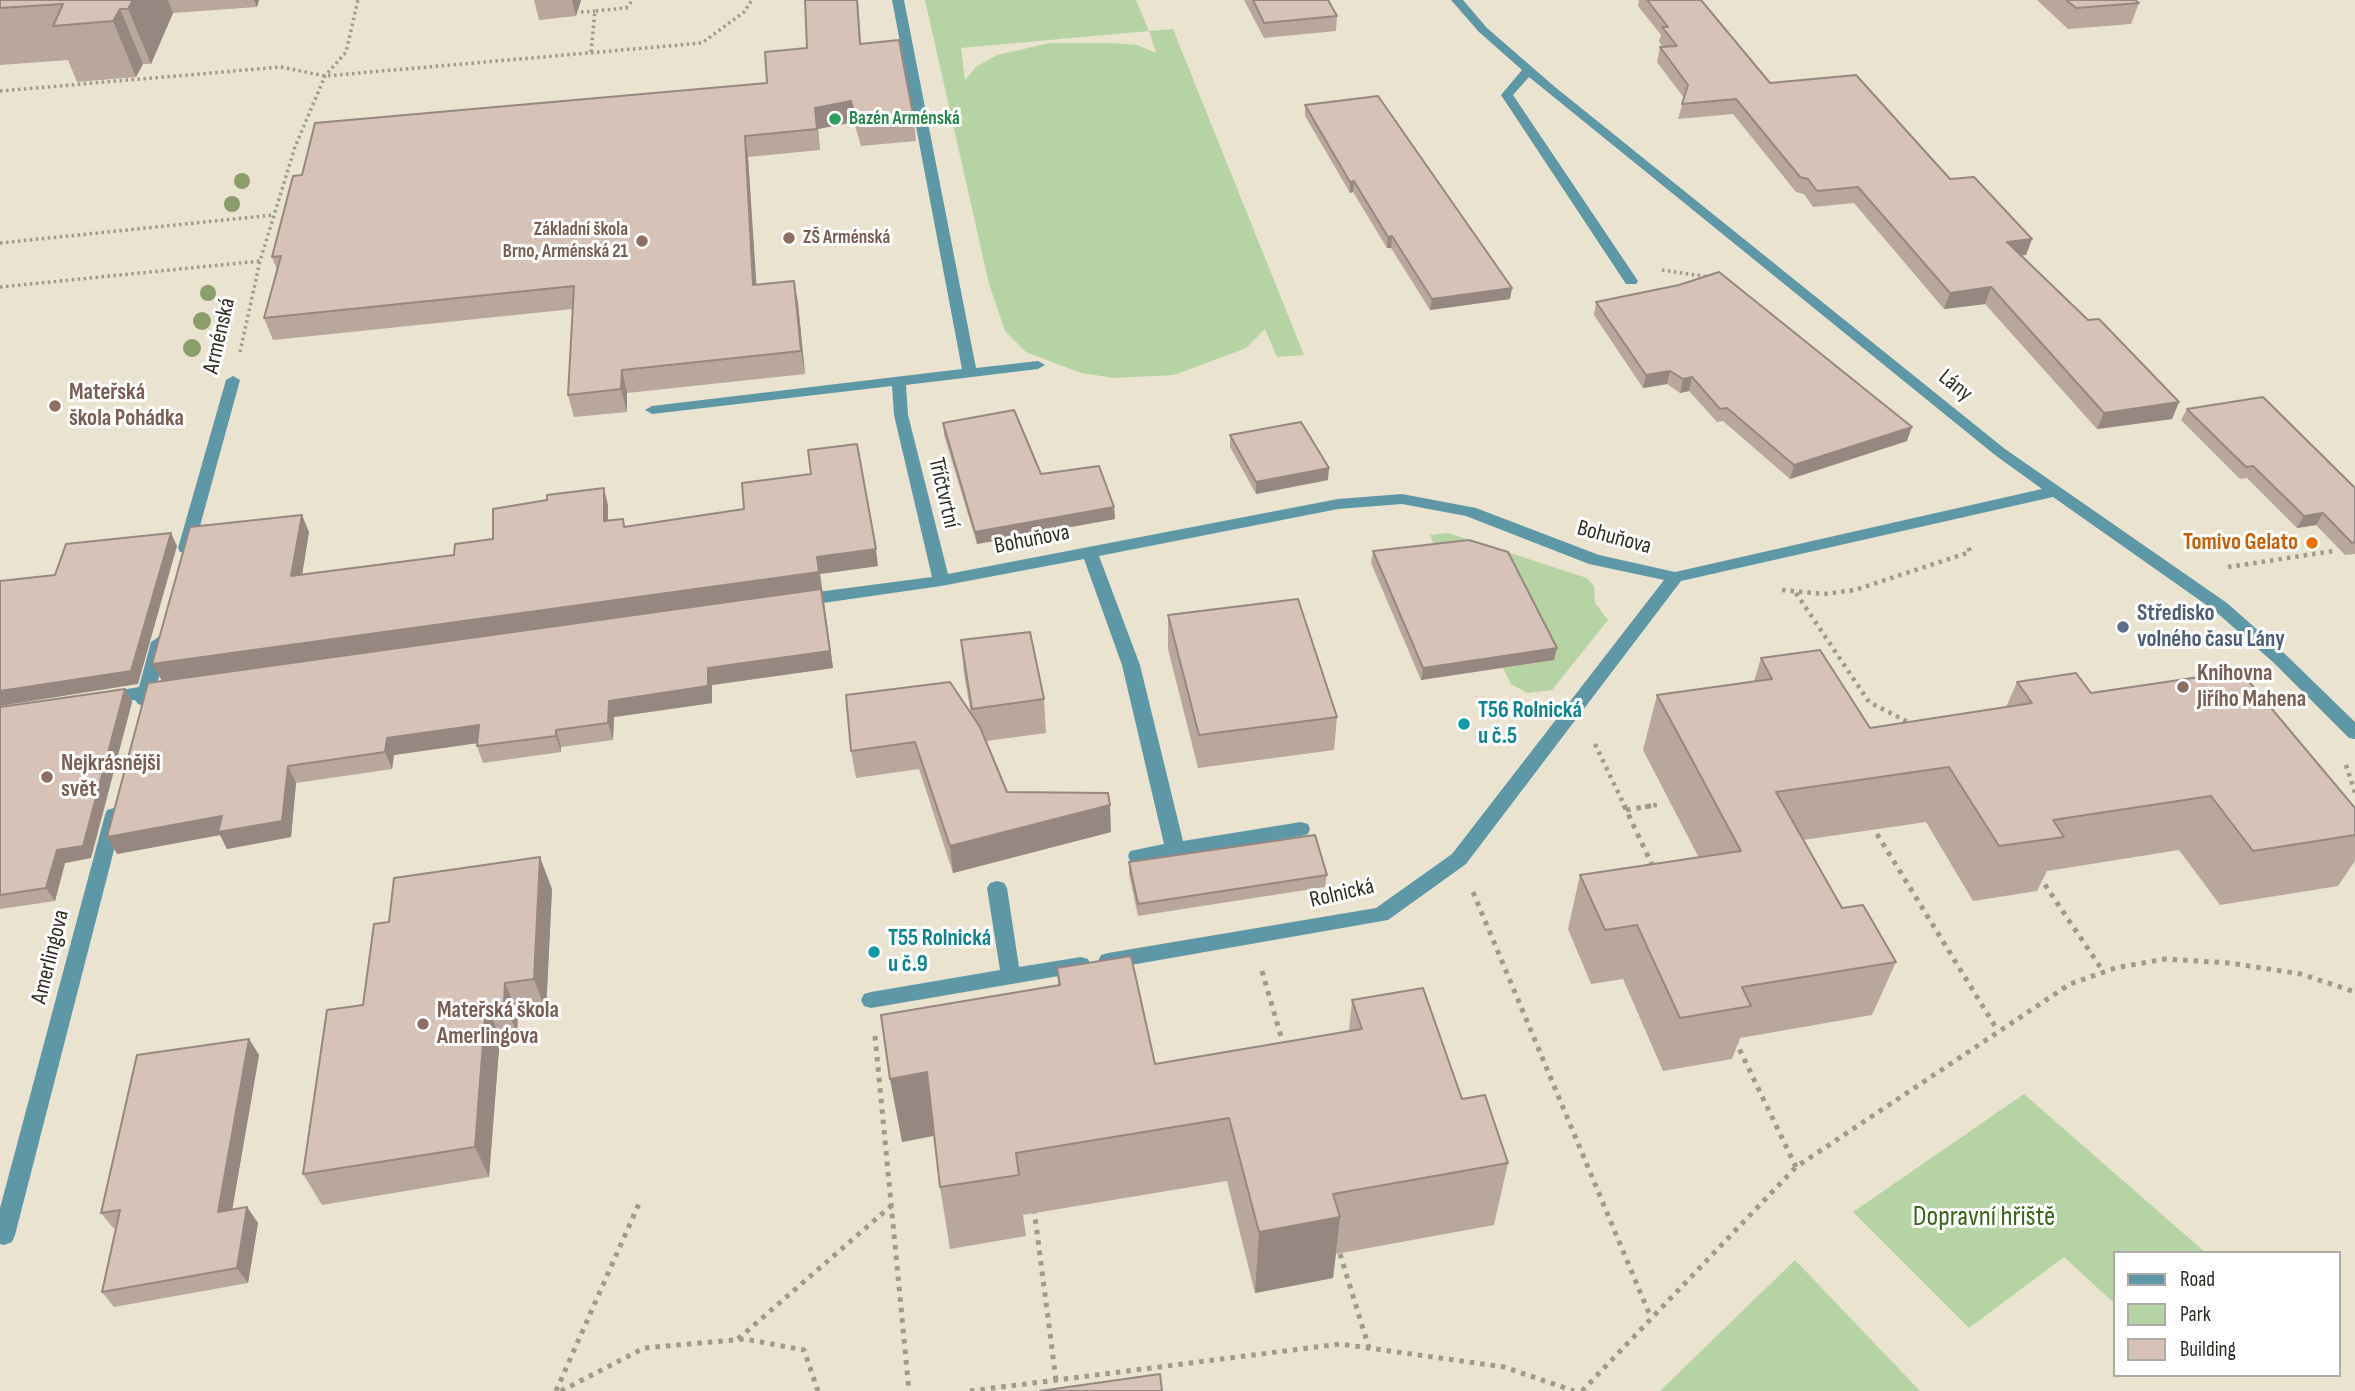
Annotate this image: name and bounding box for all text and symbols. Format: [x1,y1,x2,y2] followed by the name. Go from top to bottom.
[849,108,960,130] place label: Bazén Arménská
[827,111,843,127] marker: Bazén Arménská
[503,219,628,263] place label: Základní škola Brno, Arménská 21
[803,227,890,249] place label: ZŠ Arménská
[781,230,797,246] marker: ZŠ Arménská
[634,233,650,249] marker: Základní škola Brno, Arménská 21
[198,296,242,376] street label: Arménská
[1932,364,1978,408] street label: Lány
[69,379,184,433] place label: Mateřská škola Pohádka
[47,398,63,414] marker: Mateřská škola Pohádka
[922,455,964,531] street label: Tříčtvrtní
[1574,515,1654,561] street label: Bohuňova
[992,519,1072,561] street label: Bohuňova
[2183,529,2298,557] place label: Tomivo Gelato
[2304,535,2320,551] marker: Tomivo Gelato
[2137,600,2285,654] place label: Středisko volného času Lány
[2115,619,2131,635] marker: Středisko volného času Lány
[2197,660,2306,714] place label: Knihovna Jiřího Mahena
[2175,679,2191,695] marker: Knihovna Jiřího Mahena
[1478,697,1582,751] place label: T56 Rolnická u č.5
[1456,716,1472,732] marker: T56 Rolnická u č.5
[61,750,161,804] place label: Nejkrásnějši svět
[39,769,55,785] marker: Nejkrásnějši svět
[1307,873,1377,915] street label: Rolnická
[26,907,76,1007] street label: Amerlingova
[888,925,991,979] place label: T55 Rolnická u č.9
[866,944,882,960] marker: T55 Rolnická u č.9
[437,997,559,1051] place label: Mateřská škola Amerlingova
[415,1016,431,1032] marker: Mateřská škola Amerlingova
[1913,1201,2055,1235] park label: Dopravní hřiště
[2114,1251,2341,1377] legend
[2180,1267,2215,1292] text: Road
[2180,1302,2211,1327] text: Park
[2180,1337,2236,1362] text: Building

